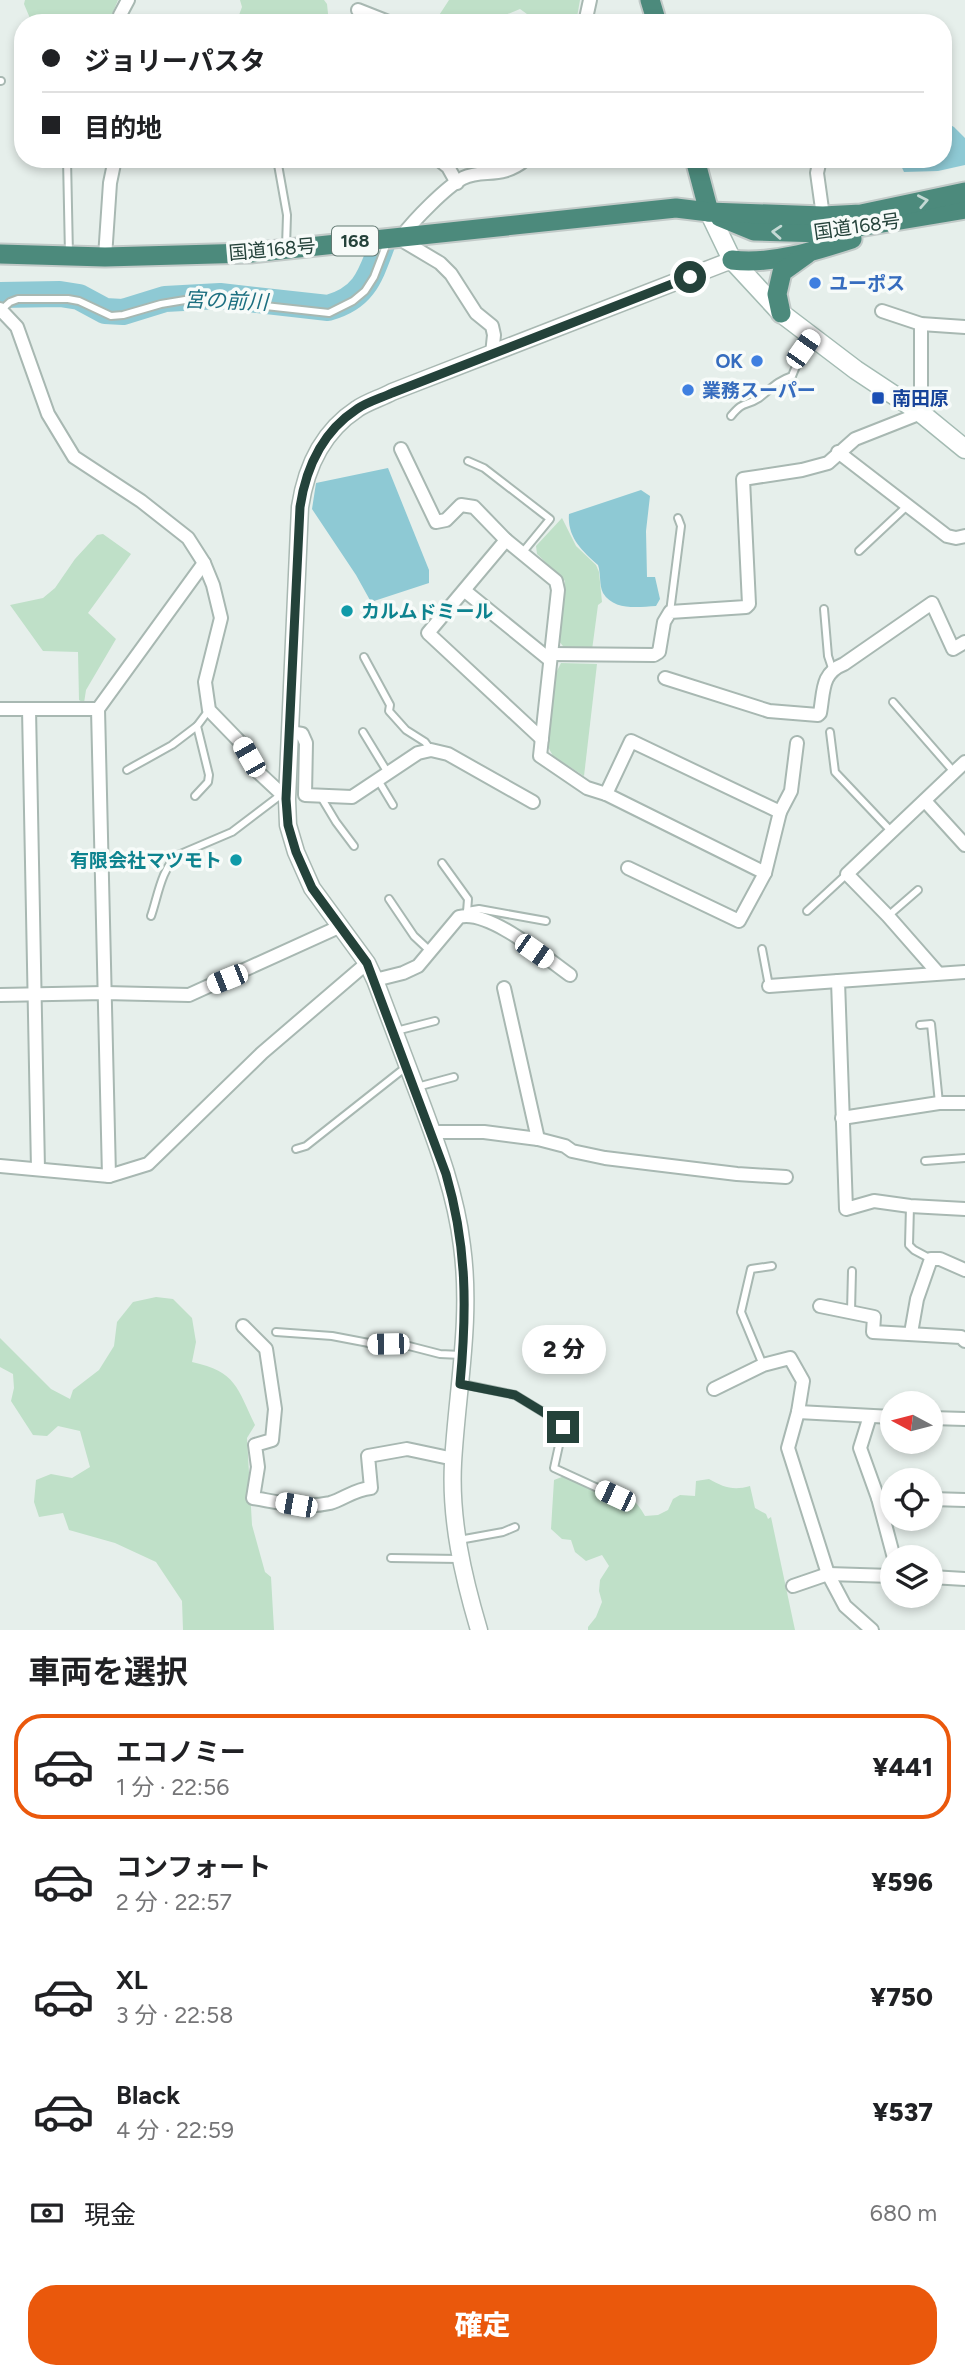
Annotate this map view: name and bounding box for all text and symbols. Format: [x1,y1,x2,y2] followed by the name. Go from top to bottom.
[84,45,266,77] text: ジョリーパスタ
[84,112,162,144] text: 目的地
[917,194,929,209] one-way arrow
[812,209,902,244] street label: 国道168号
[771,225,782,240] one-way arrow
[332,227,378,256] road number: 168
[228,234,317,265] street label: 国道168号
[674,261,706,293] route start
[829,272,905,295] place label: ユーポス
[807,275,823,291] marker: ユーポス
[184,287,270,315] water label: 宮の前川
[783,326,824,372] car
[715,350,743,373] place label: OK
[749,353,765,369] marker: OK
[702,379,816,402] place label: 業務スーパー
[680,382,696,398] marker: 業務スーパー
[892,387,949,410] place label: 南田原
[870,390,886,406] marker: 南田原
[361,600,494,623] place label: カルムドミール
[339,603,355,619] marker: カルムドミール
[230,734,269,780] car
[70,849,222,872] place label: 有限会社マツモト
[228,852,244,868] marker: 有限会社マツモト
[511,930,558,972] car
[204,961,251,997] car
[521,1326,605,1374] callout: 2 分
[367,1333,410,1355] car
[543,1335,585,1363] text: 2 分
[880,1391,943,1454] north arrow
[880,1391,943,1608] map controls
[547,1411,579,1443] route end
[880,1468,943,1531] button: locate
[592,1478,639,1514] car
[274,1491,319,1519] car
[880,1545,943,1608] button: layers
[28,1653,188,1691] text: 車両を選択
[32,1735,95,1798] icon: car
[116,1736,246,1768] text: エコノミー
[873,1751,933,1783] text: ¥441
[116,1773,229,1801] text: 1 分 · 22:56
[32,1850,95,1913] icon: car
[116,1851,271,1883] text: コンフォート
[871,1866,933,1898] text: ¥596
[116,1888,232,1916] text: 2 分 · 22:57
[116,1964,148,1996] text: XL
[32,1965,95,2028] icon: car
[870,1981,933,2013] text: ¥750
[116,2001,233,2029] text: 3 分 · 22:58
[116,2079,180,2111] text: Black
[32,2080,95,2143] icon: car
[872,2096,933,2128] text: ¥537
[116,2116,234,2144] text: 4 分 · 22:59
[28,2194,66,2232] icon: cash
[84,2199,136,2231] text: 現金
[870,2199,937,2227] text: 680 m
[28,2285,937,2365] button: 確定

